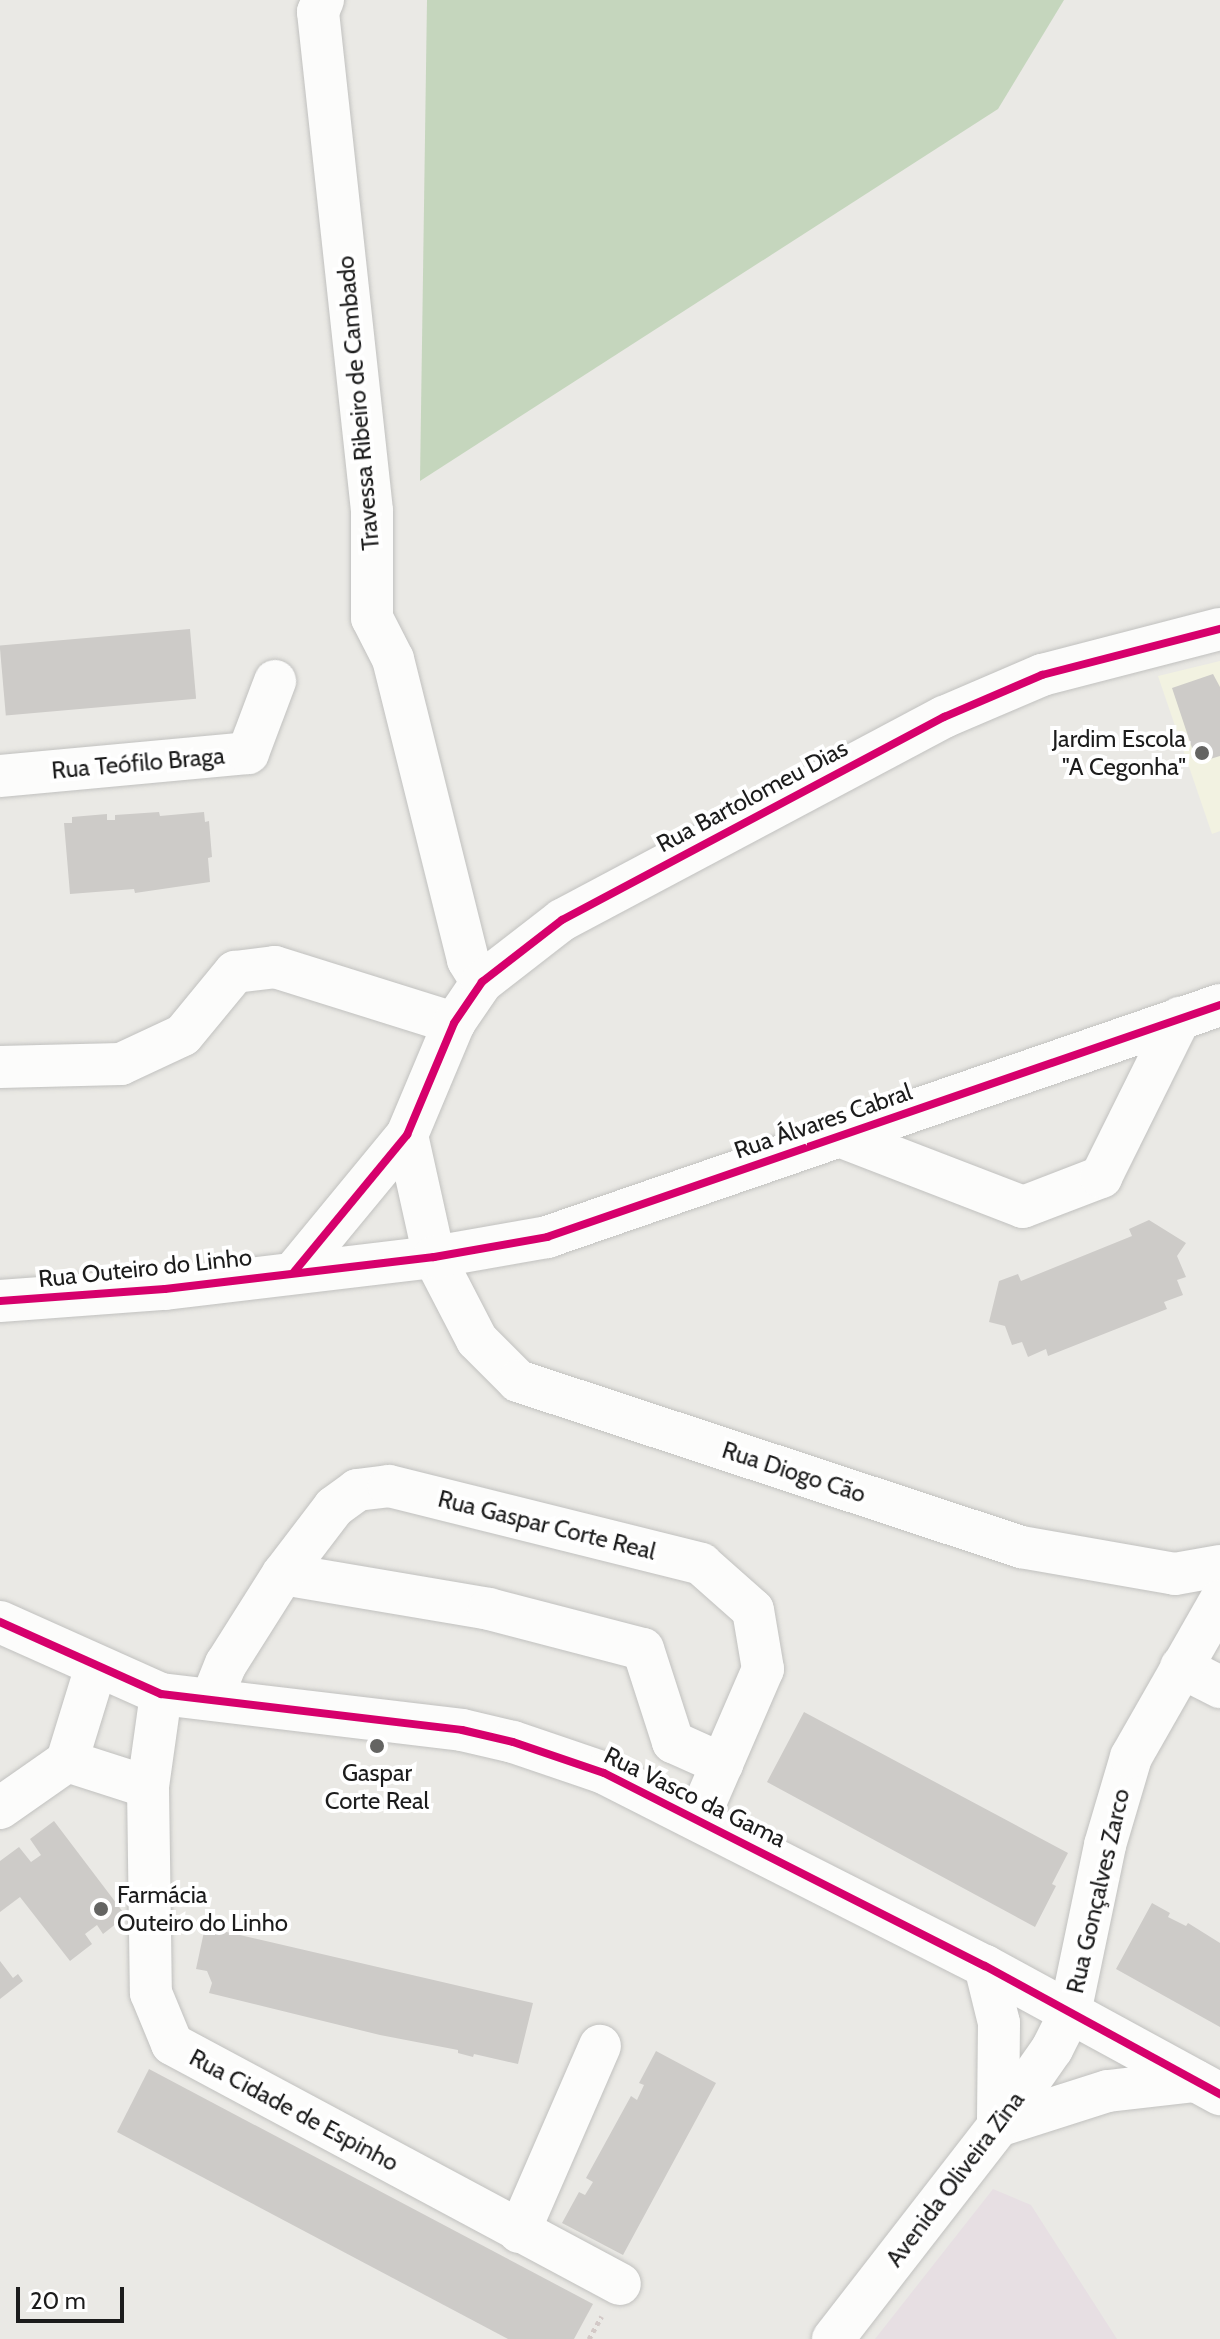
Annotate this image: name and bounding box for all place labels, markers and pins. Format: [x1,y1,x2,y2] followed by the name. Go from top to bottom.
[1052,725,1186,781] place label: Jardim Escola "A Cegonha"
[1193,744,1211,762] marker: Jardim Escola "A Cegonha"
[368,1737,386,1755] marker: Gaspar Corte Real
[325,1759,429,1815] place label: Gaspar Corte Real
[117,1881,288,1937] place label: Farmácia Outeiro do Linho
[92,1900,110,1918] marker: Farmácia Outeiro do Linho

